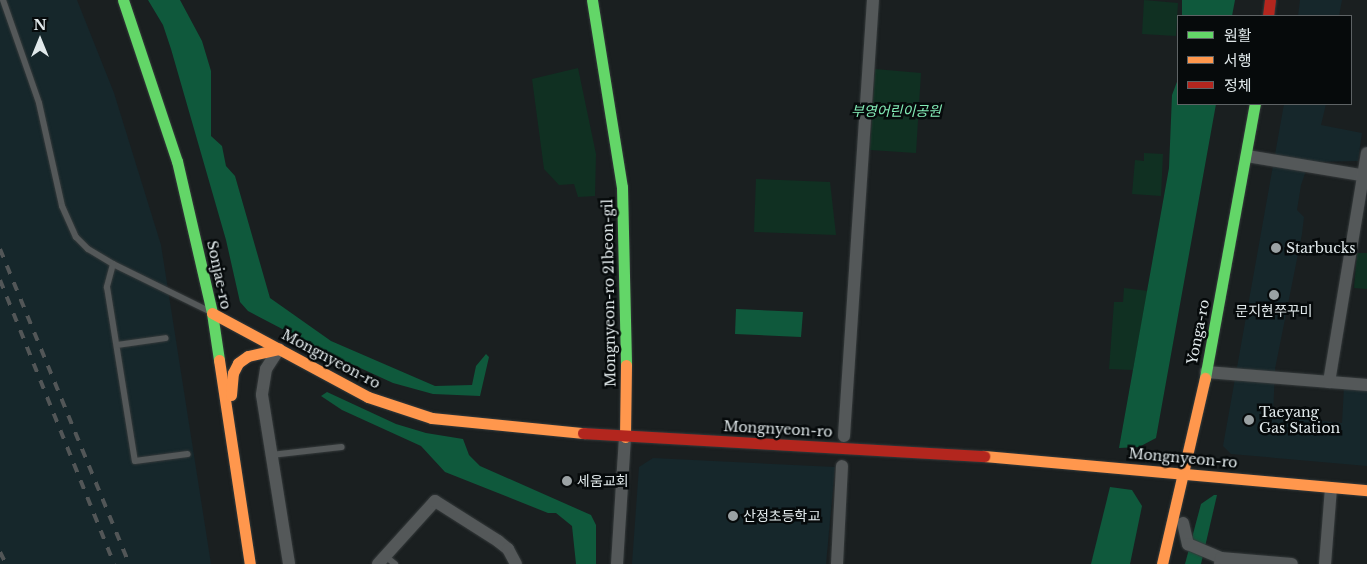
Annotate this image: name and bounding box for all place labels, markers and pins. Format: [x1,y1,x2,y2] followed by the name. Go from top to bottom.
[1286,240,1356,256] place label: Starbucks
[1270,242,1282,254] marker: Starbucks
[1268,289,1280,301] marker: 문지현쭈꾸미
[1235,303,1313,319] place label: 문지현쭈꾸미
[1259,404,1340,437] place label: Taeyang Gas Station
[1243,414,1255,426] marker: Taeyang Gas Station
[577,473,629,489] place label: 세움교회
[561,475,573,487] marker: 세움교회
[743,508,820,524] place label: 산정초등학교
[727,510,739,522] marker: 산정초등학교

